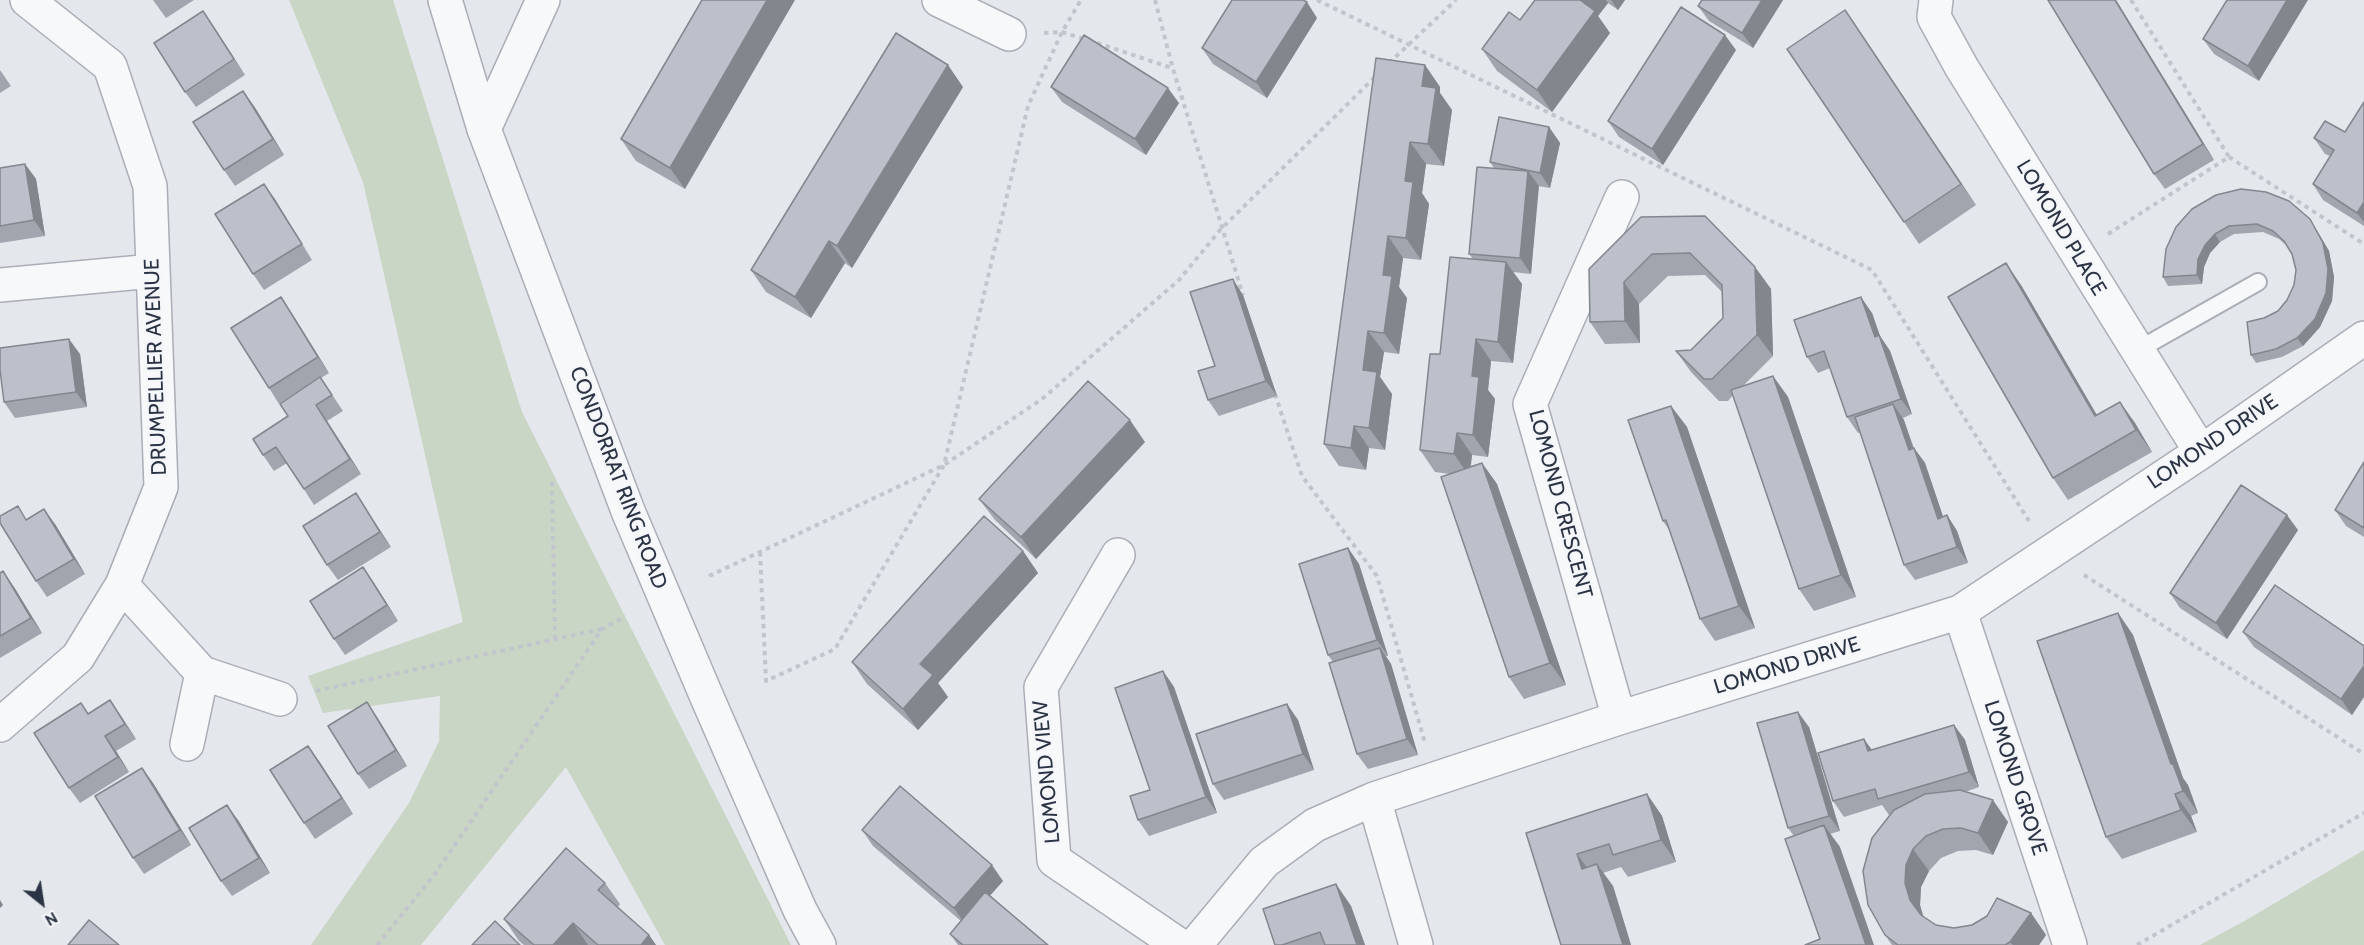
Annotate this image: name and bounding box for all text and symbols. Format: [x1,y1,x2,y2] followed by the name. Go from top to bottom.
[2011,156,2111,300] street label: LOMOND PLACE
[140,258,172,476] street label: DRUMPELLIER AVENUE
[564,363,672,593] street label: CONDORRAT RING ROAD
[2143,389,2283,495] street label: LOMOND DRIVE
[1523,407,1597,601] street label: LOMOND CRESCENT
[1711,632,1863,700] street label: LOMOND DRIVE
[1978,697,2052,859] street label: LOMOND GROVE
[1028,699,1066,845] street label: LOMOND VIEW
[12,873,72,933] north arrow
[42,908,61,930] text: N

